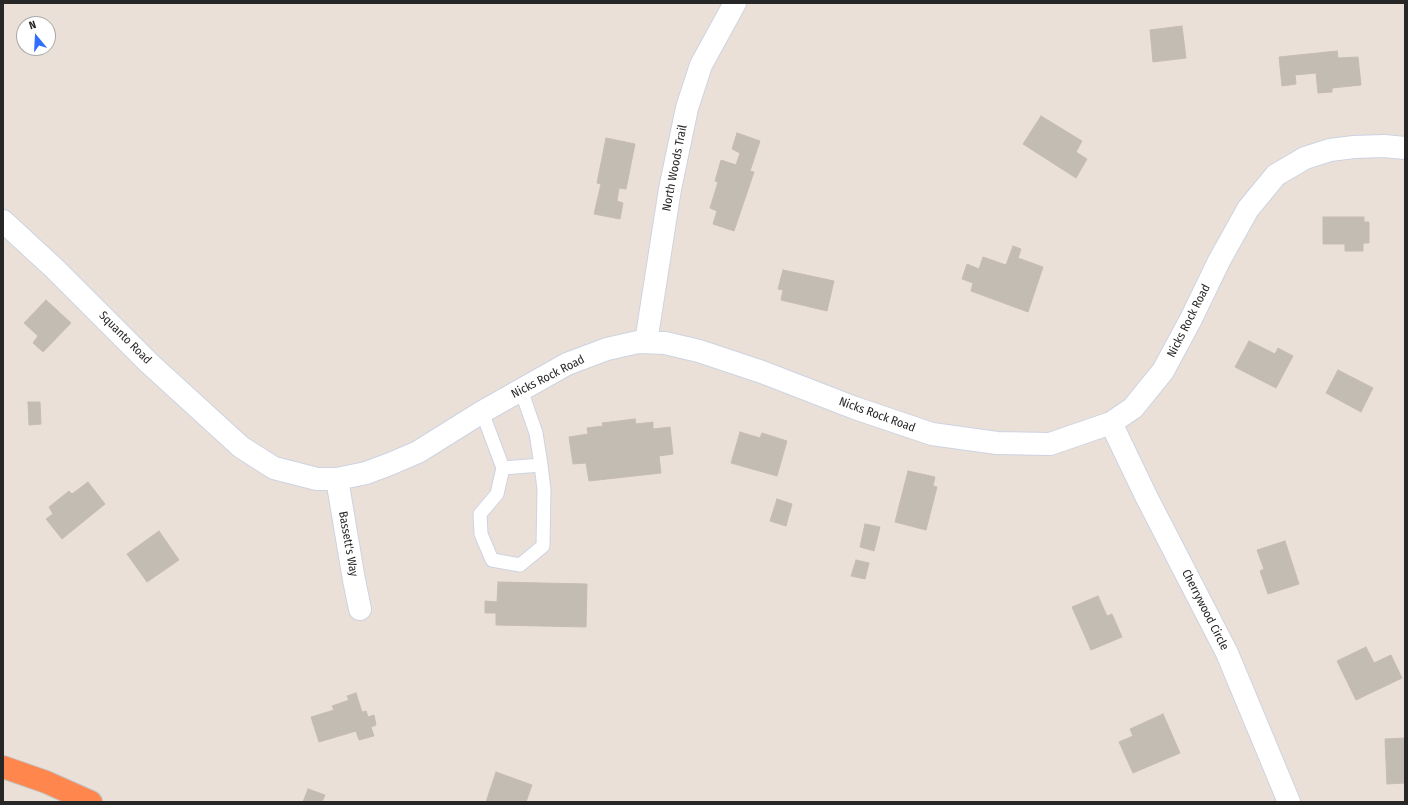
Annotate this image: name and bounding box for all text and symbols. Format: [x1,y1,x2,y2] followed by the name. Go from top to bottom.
[16,16,56,56] north arrow
[27,18,38,32] text: N
[660,124,690,212] street label: North Woods Trail
[1164,282,1214,360] street label: Nicks Rock Road
[96,309,154,367] street label: Squanto Road
[509,352,587,402] street label: Nicks Rock Road
[837,395,917,435] street label: Nicks Rock Road
[335,510,361,578] street label: Bassett's Way
[1178,567,1232,653] street label: Cherrywood Circle

